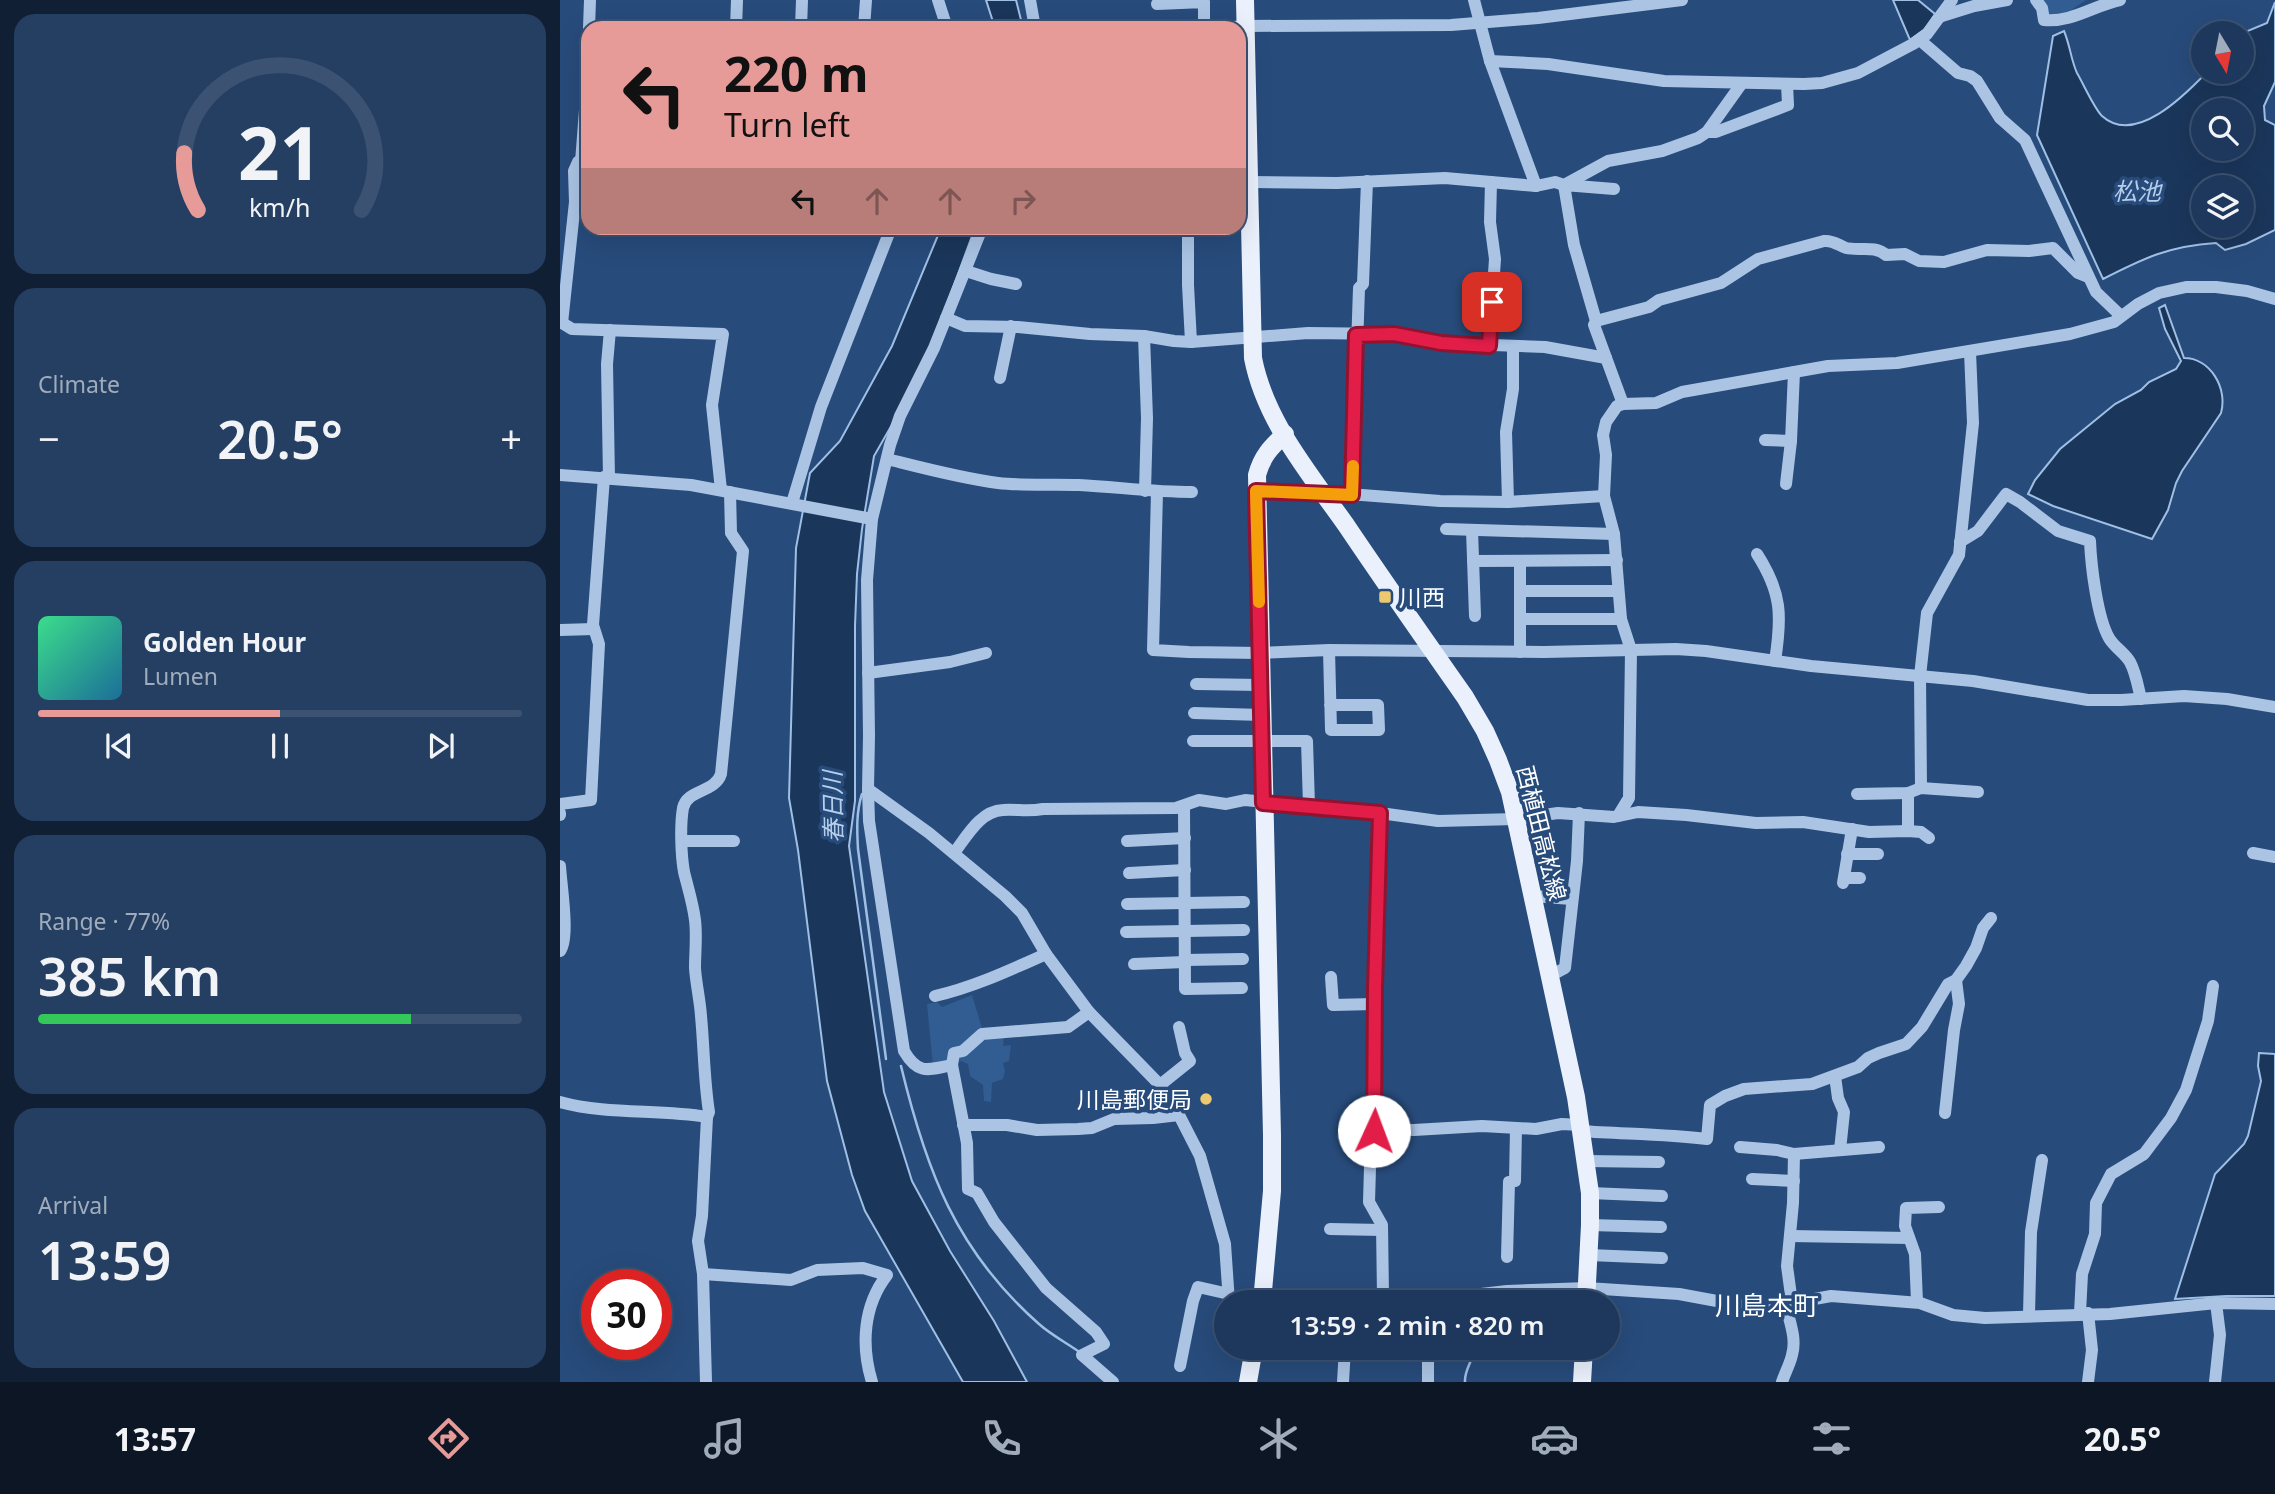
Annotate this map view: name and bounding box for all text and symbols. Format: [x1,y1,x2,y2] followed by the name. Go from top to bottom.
[2191,21,2254,84] north arrow
[2191,21,2254,238] map controls
[724,40,869,106] text: 220 m
[609,49,700,140] icon: left
[2191,98,2254,161] button: search
[238,102,322,201] text: 21
[724,103,850,146] text: Turn left
[2113,174,2163,207] water label: 松池
[2191,175,2254,238] button: layers
[785,182,823,220] icon: left
[858,182,896,220] icon: ahead
[931,182,969,220] icon: ahead
[1004,182,1042,220] icon: right
[249,190,311,224] text: km/h
[1462,272,1522,332] pin
[1473,283,1511,321] icon: arrive
[38,368,120,400] text: Climate
[217,403,343,474] text: 20.5°
[38,412,60,464] text: −
[500,412,522,464] text: +
[1399,581,1445,613] place label: 川西
[1377,589,1393,605] marker: 川西
[143,624,306,660] text: Golden Hour
[143,660,218,692] text: Lumen
[100,727,138,765] icon: previous
[261,727,299,765] icon: pause
[422,727,460,765] icon: next
[1510,762,1574,904] street label: 西植田高松線
[815,768,849,843] water label: 春日川
[38,905,170,937] text: Range · 77%
[38,940,221,1011] text: 385 km
[1077,1083,1192,1115] place label: 川島郵便局
[1198,1091,1214,1107] marker: 川島郵便局
[1337,1094,1411,1168] position arrow
[38,1189,108,1221] text: Arrival
[38,1224,171,1295] text: 13:59
[581,1269,672,1360] speed limit sign: 30
[1715,1287,1819,1323] district label: 川島本町
[1290,1307,1544,1343] text: 13:59 · 2 min · 820 m
[424,1414,473,1463] icon: directions
[700,1414,749,1463] icon: music
[977,1414,1026,1463] icon: phone
[1254,1414,1303,1463] icon: climate
[1530,1414,1579,1463] icon: car
[1807,1414,1856,1463] icon: filters
[114,1417,196,1460] text: 13:57
[2084,1417,2161,1460] text: 20.5°

